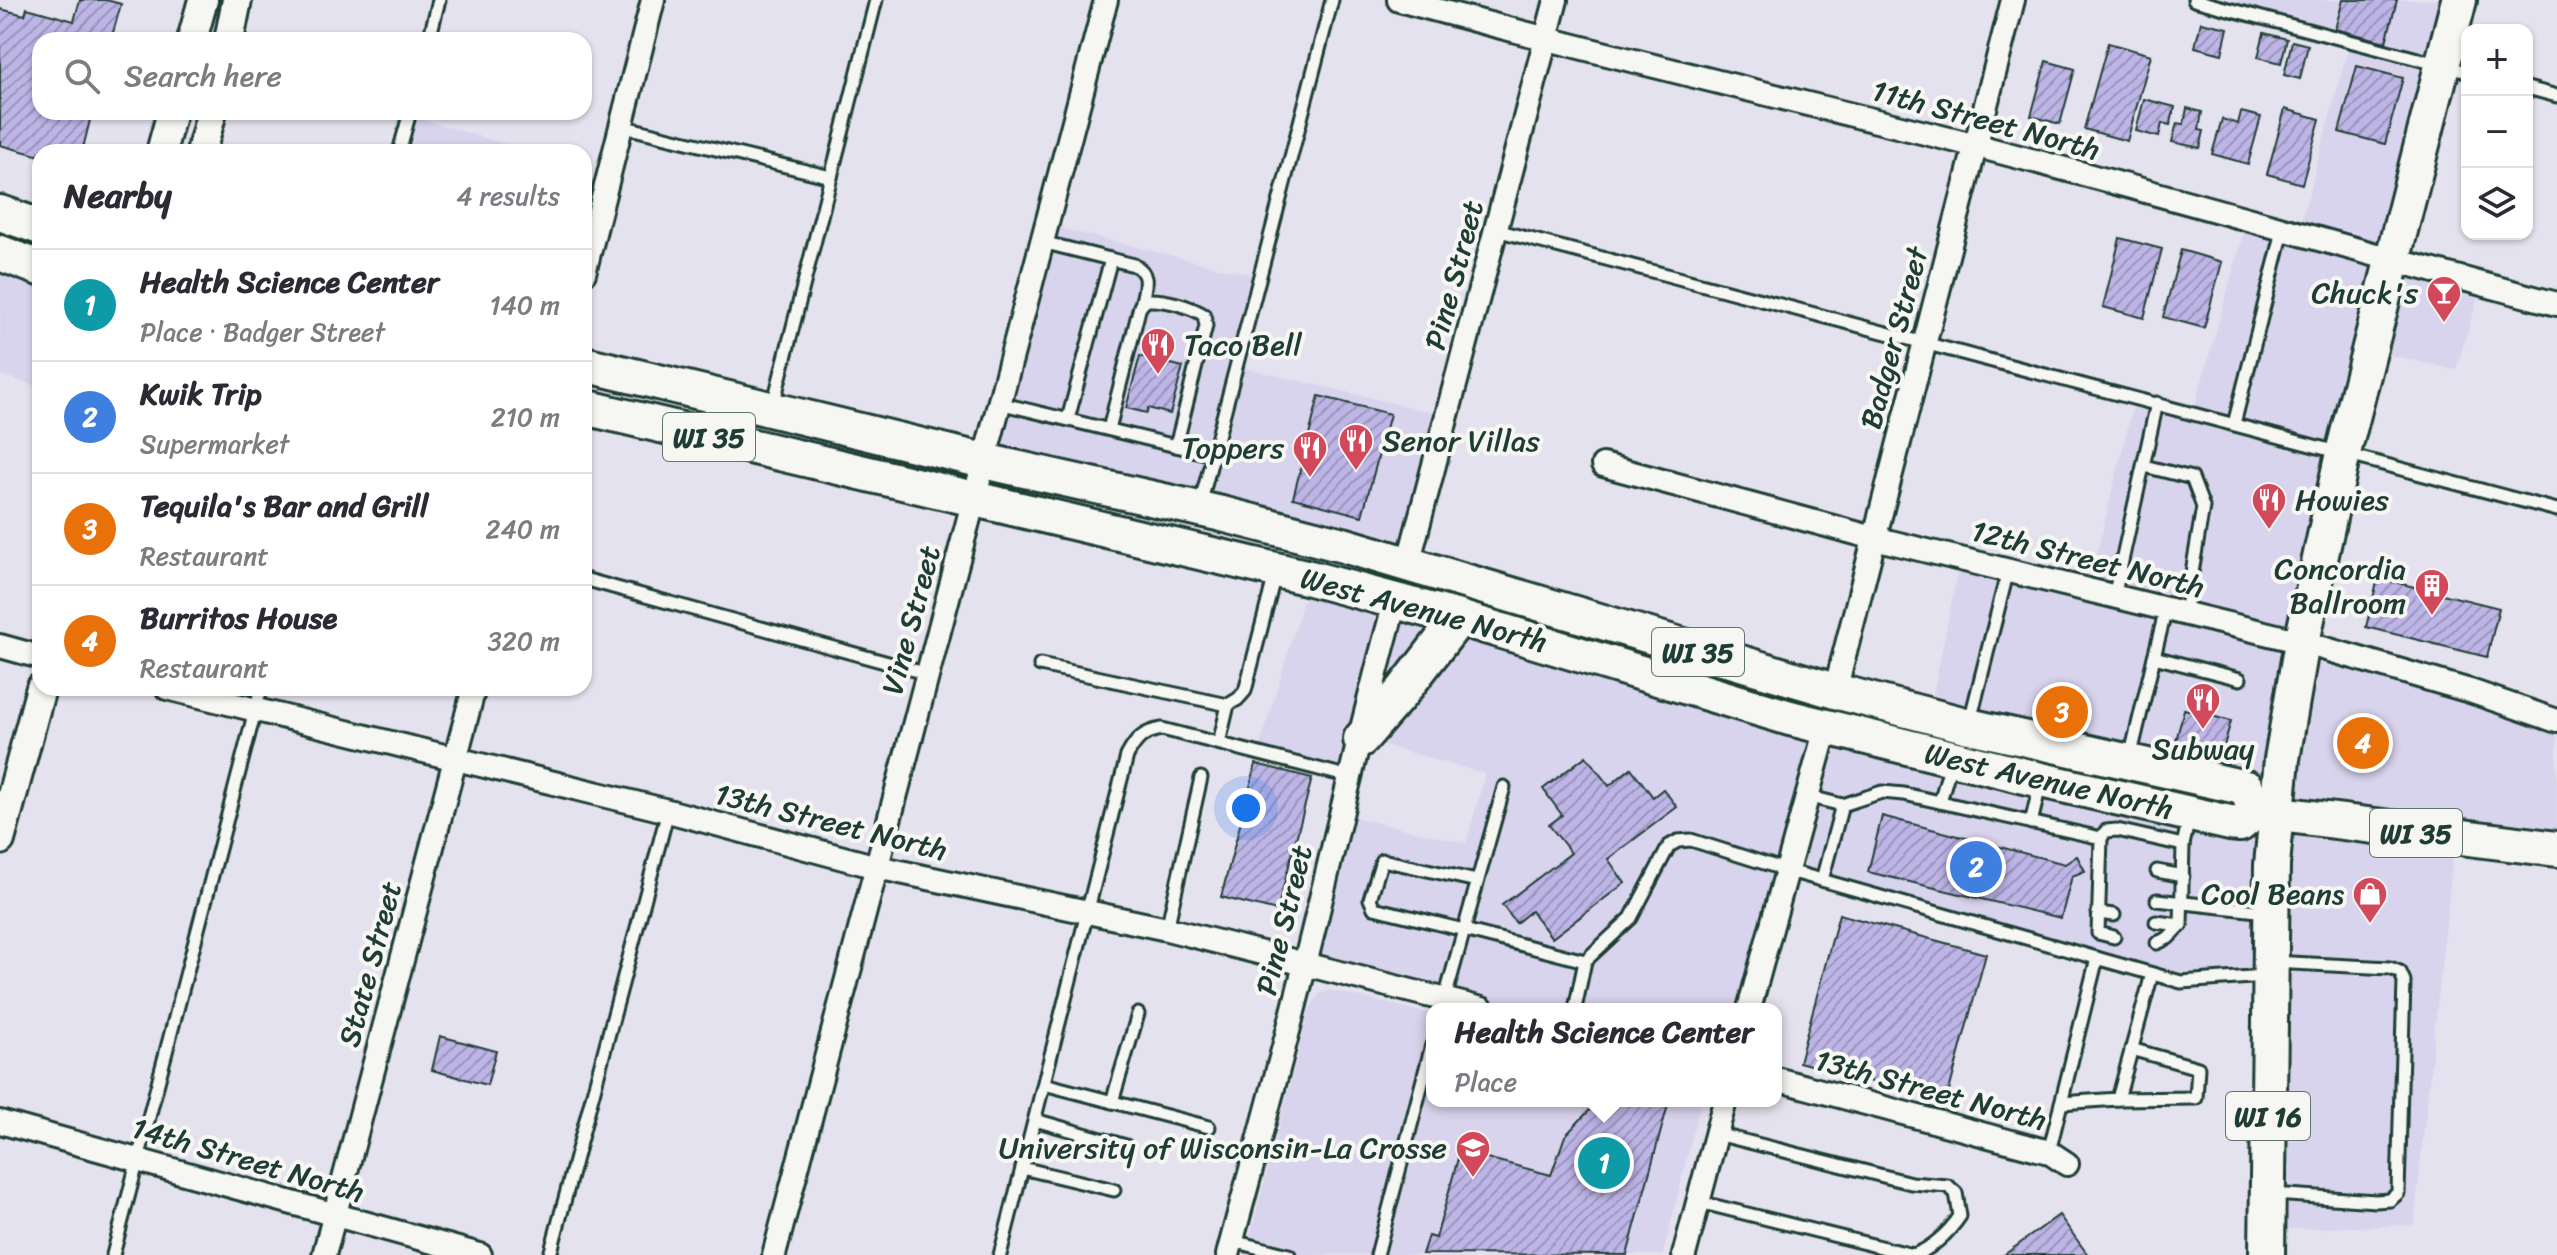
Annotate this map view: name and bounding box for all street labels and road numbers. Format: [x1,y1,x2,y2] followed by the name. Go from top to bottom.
[1866,64,2106,176] street label: 11th Street North
[1408,194,1500,356] street label: Pine Street
[1844,239,1945,435] street label: Badger Street
[663,413,755,461] road number: WI 35
[1966,504,2210,614] street label: 12th Street North
[865,539,957,701] street label: Vine Street
[1294,551,1554,669] street label: West Avenue North
[1652,628,1744,676] road number: WI 35
[1919,726,2179,836] street label: West Avenue North
[709,767,953,877] street label: 13th Street North
[2370,809,2462,857] road number: WI 35
[1239,839,1329,1001] street label: Pine Street
[322,875,418,1053] street label: State Street
[1809,1033,2053,1147] street label: 13th Street North
[2226,1092,2310,1140] road number: WI 16
[125,1101,371,1219] street label: 14th Street North

